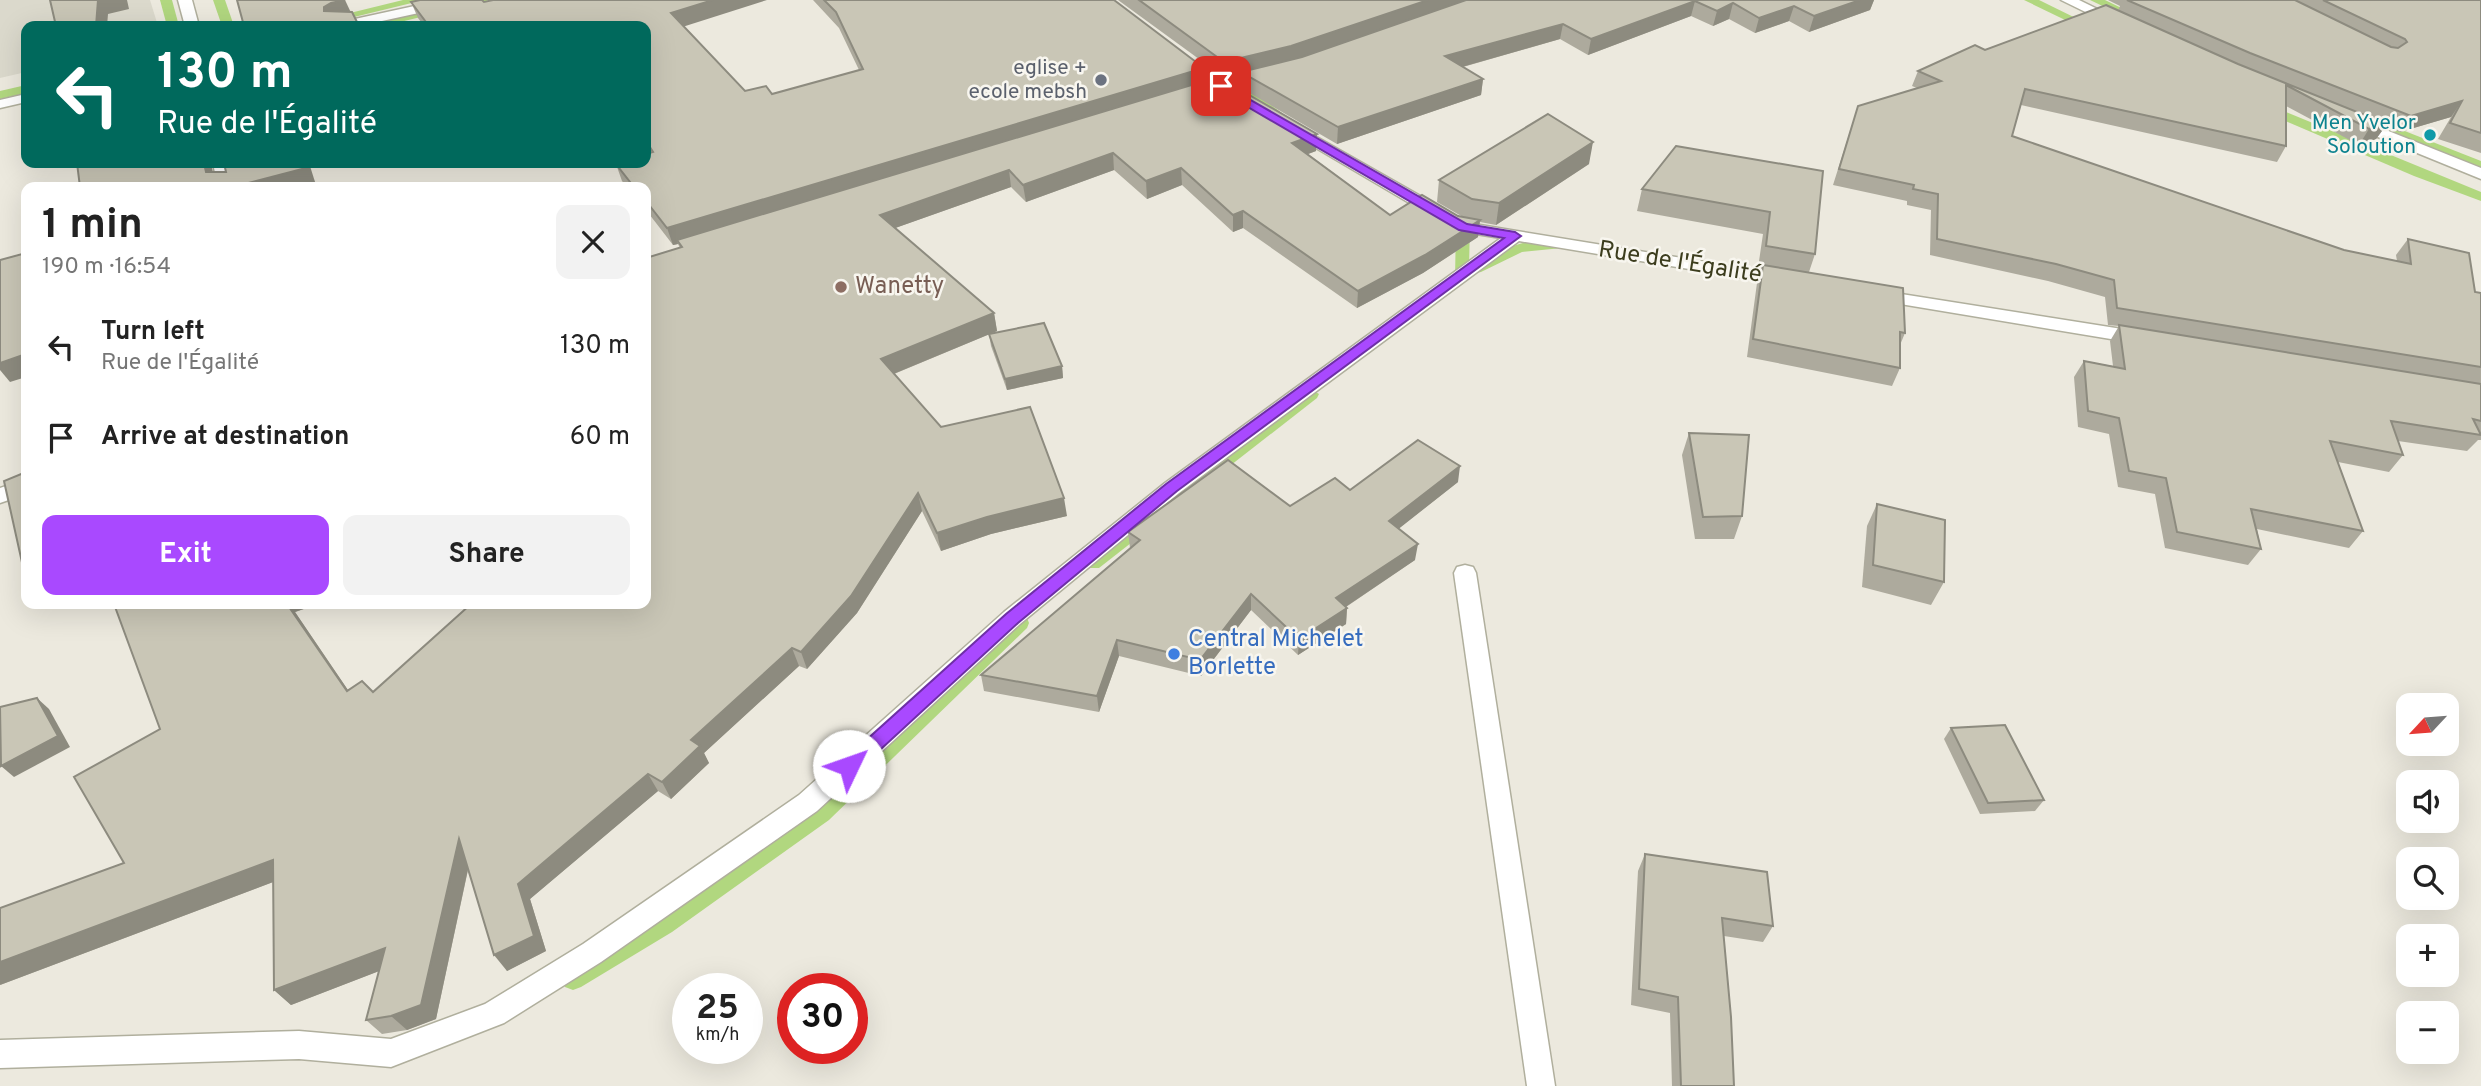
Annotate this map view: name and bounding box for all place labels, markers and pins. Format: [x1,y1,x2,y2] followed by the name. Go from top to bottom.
[969,55,1087,106] place label: eglise + ecole mebsh
[1191,56,1251,116] pin
[1093,72,1109,88] marker: eglise + ecole mebsh
[2312,110,2416,161] place label: Men Yvelor Soloution
[2422,127,2438,143] marker: Men Yvelor Soloution
[855,272,944,302] place label: Wanetty
[833,279,849,295] marker: Wanetty
[1188,625,1364,683] place label: Central Michelet Borlette
[1166,646,1182,662] marker: Central Michelet Borlette

